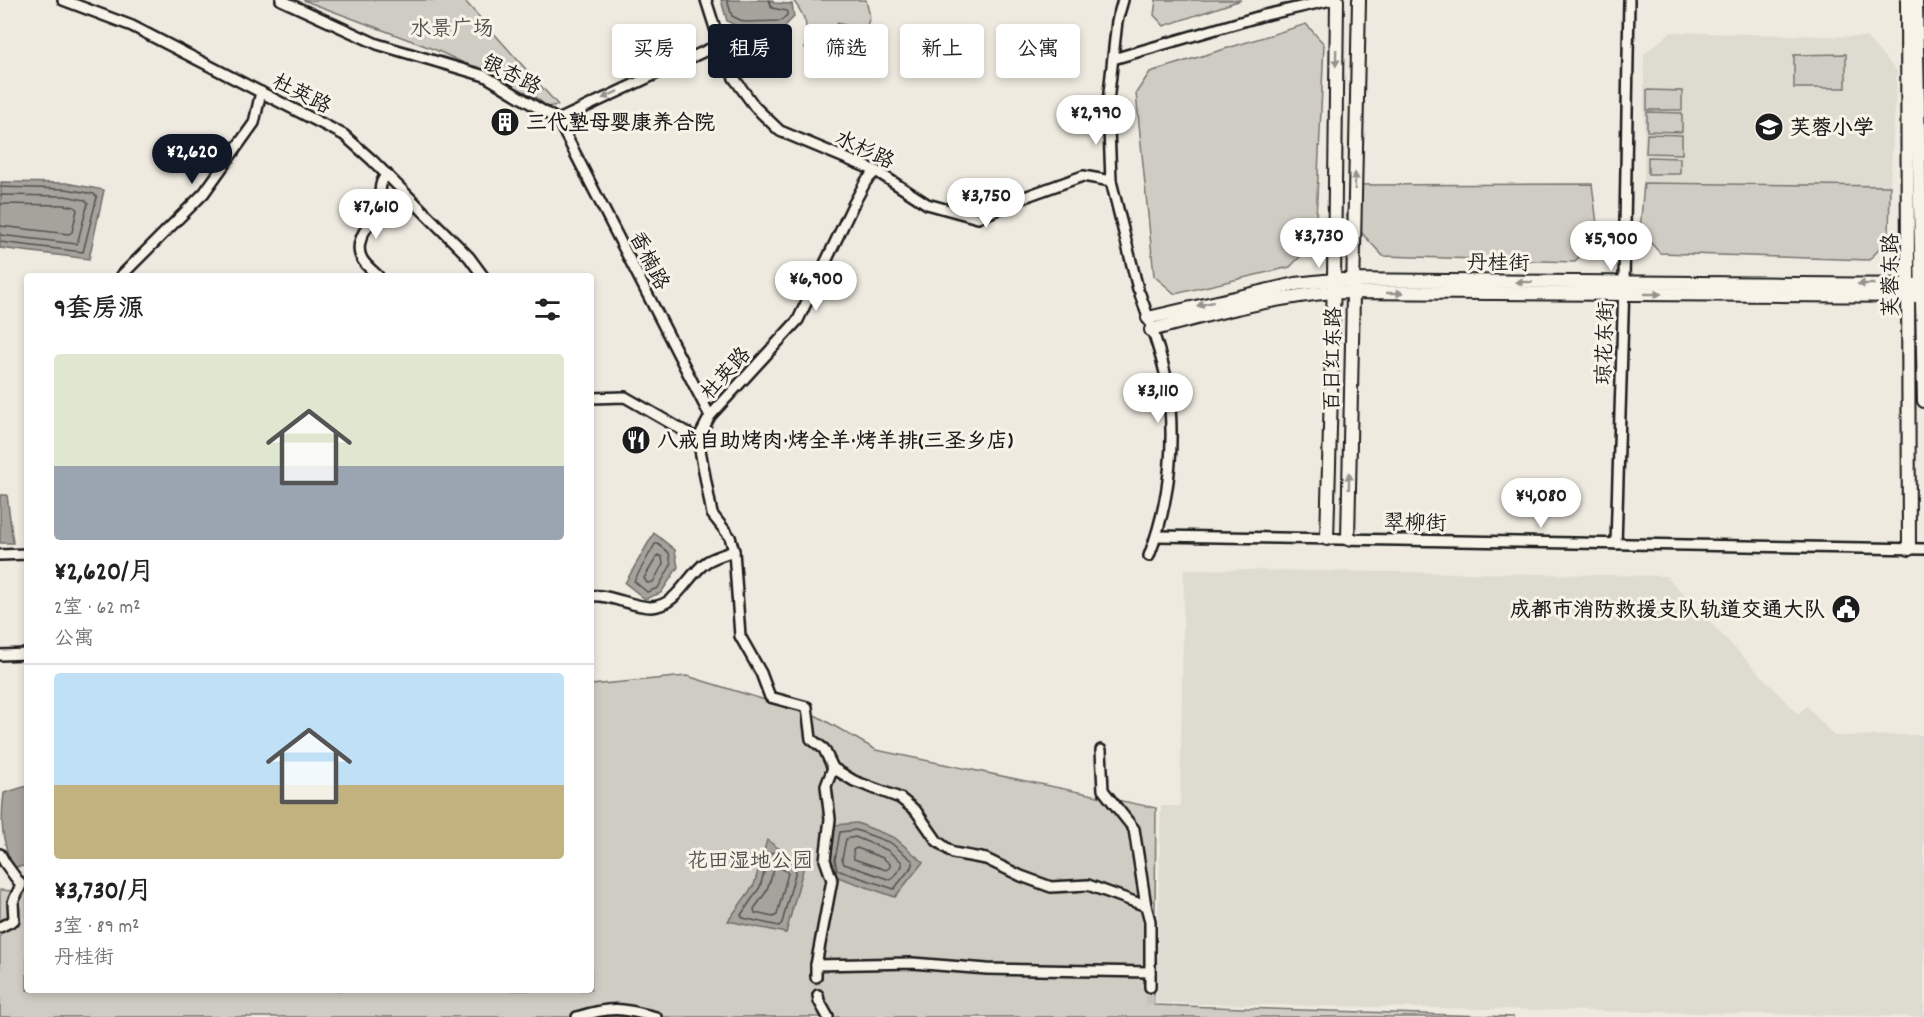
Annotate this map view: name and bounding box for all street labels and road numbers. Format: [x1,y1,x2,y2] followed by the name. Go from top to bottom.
[476,49,546,104] street label: 银杏路
[266,68,336,123] street label: 杜英路
[829,125,899,179] street label: 水杉路
[620,226,675,296] street label: 香楠路
[1878,233,1908,317] street label: 芙蓉东路
[1466,249,1530,281] street label: 丹桂街
[1591,301,1623,386] street label: 琼花东街
[1319,306,1351,412] street label: 百日红东路
[695,342,759,408] street label: 杜英路
[1383,509,1447,541] street label: 翠柳街

